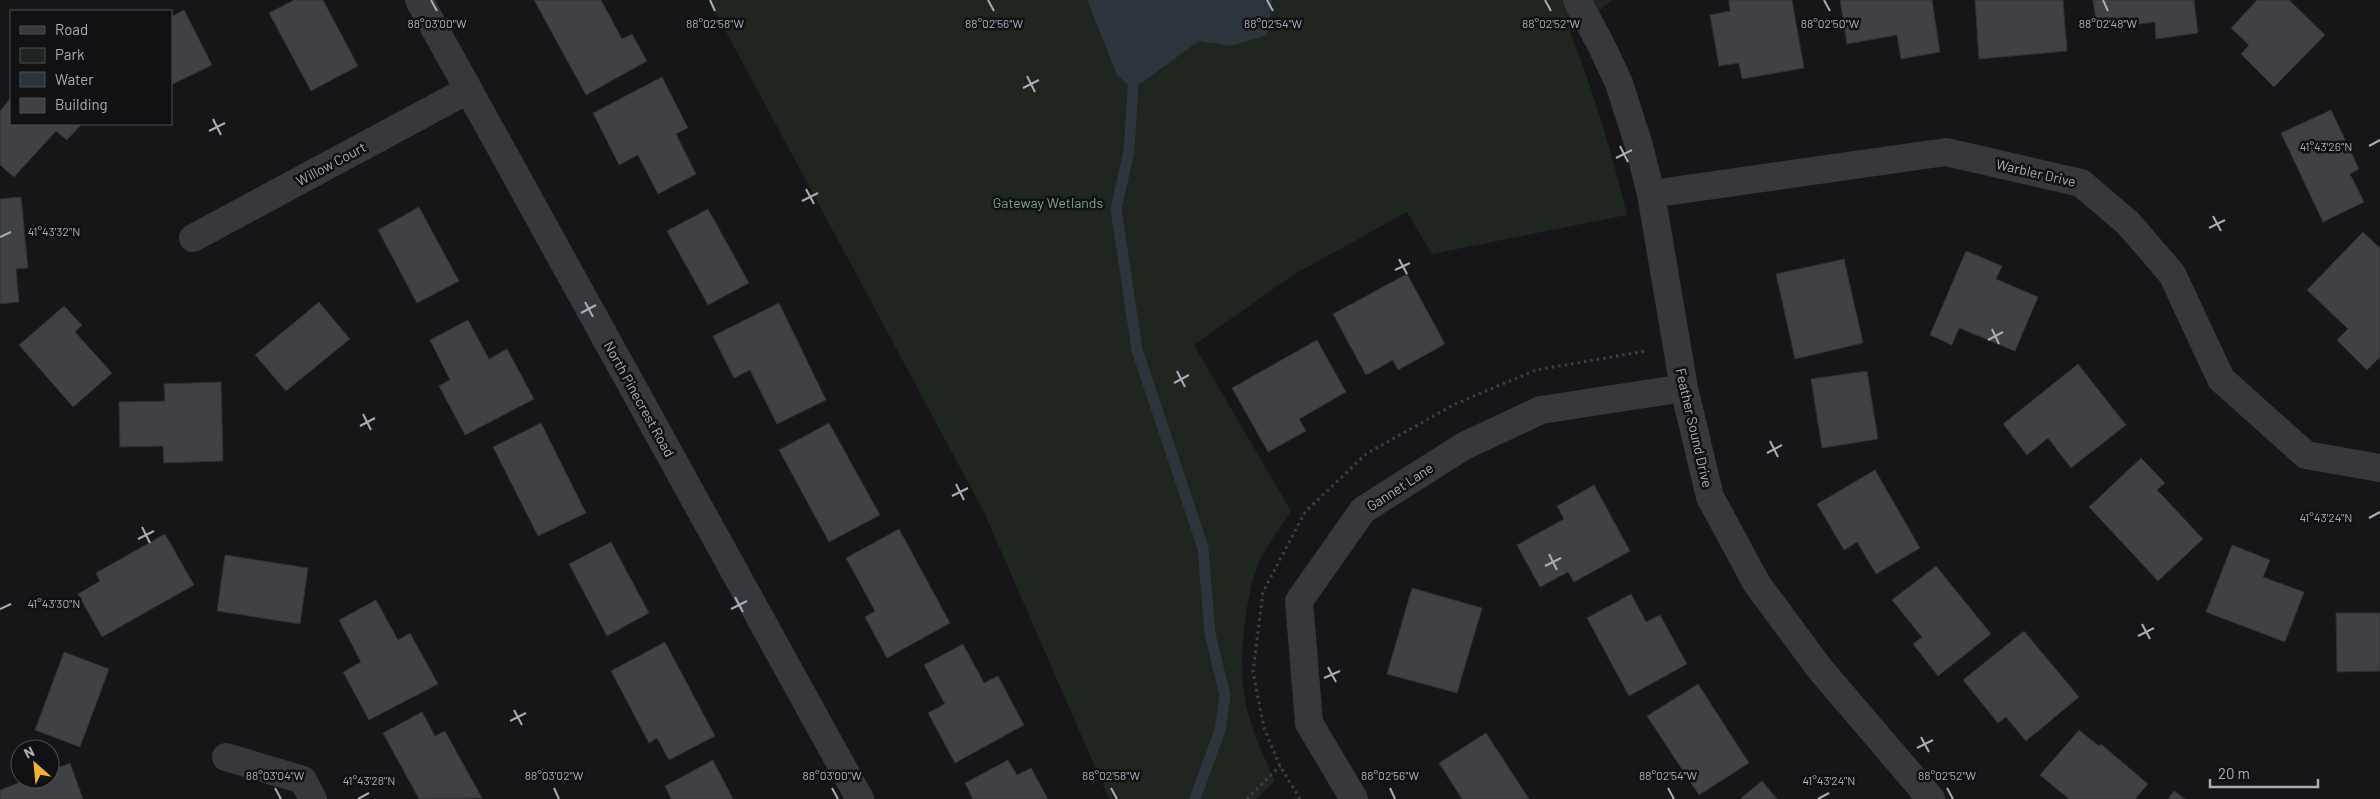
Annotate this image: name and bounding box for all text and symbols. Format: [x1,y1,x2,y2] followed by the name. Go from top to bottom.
[10,10,172,125] legend
[408,16,467,30] text: 88°03'00"W
[686,16,744,30] text: 88°02'58"W
[965,16,1023,30] text: 88°02'56"W
[1244,16,1303,30] text: 88°02'54"W
[1522,16,1581,30] text: 88°02'52"W
[1801,16,1860,30] text: 88°02'50"W
[2079,16,2138,30] text: 88°02'48"W
[55,20,88,38] text: Road
[55,45,85,63] text: Park
[55,70,94,88] text: Water
[55,95,108,113] text: Building
[293,138,369,189] street label: Willow Court
[2300,139,2352,153] text: 41°43'26"N
[1995,155,2078,190] street label: Warbler Drive
[993,194,1103,211] park label: Gateway Wetlands
[28,224,80,238] text: 41°43'32"N
[601,338,678,460] street label: North Pinecrest Road
[1672,366,1717,489] street label: Feather Sound Drive
[1363,459,1436,514] street label: Gannet Lane
[2300,510,2352,524] text: 41°43'24"N
[28,596,80,610] text: 41°43'30"N
[10,739,60,789] north arrow
[21,742,37,762] text: N
[2210,756,2318,788] scale bar
[2218,764,2250,782] text: 20 m
[246,768,305,782] text: 88°03'04"W
[525,768,584,782] text: 88°03'02"W
[803,768,862,782] text: 88°03'00"W
[1082,768,1140,782] text: 88°02'58"W
[1361,768,1419,782] text: 88°02'56"W
[1639,768,1698,782] text: 88°02'54"W
[1918,768,1977,782] text: 88°02'52"W
[343,773,395,787] text: 41°43'28"N
[1803,773,1855,787] text: 41°43'24"N

